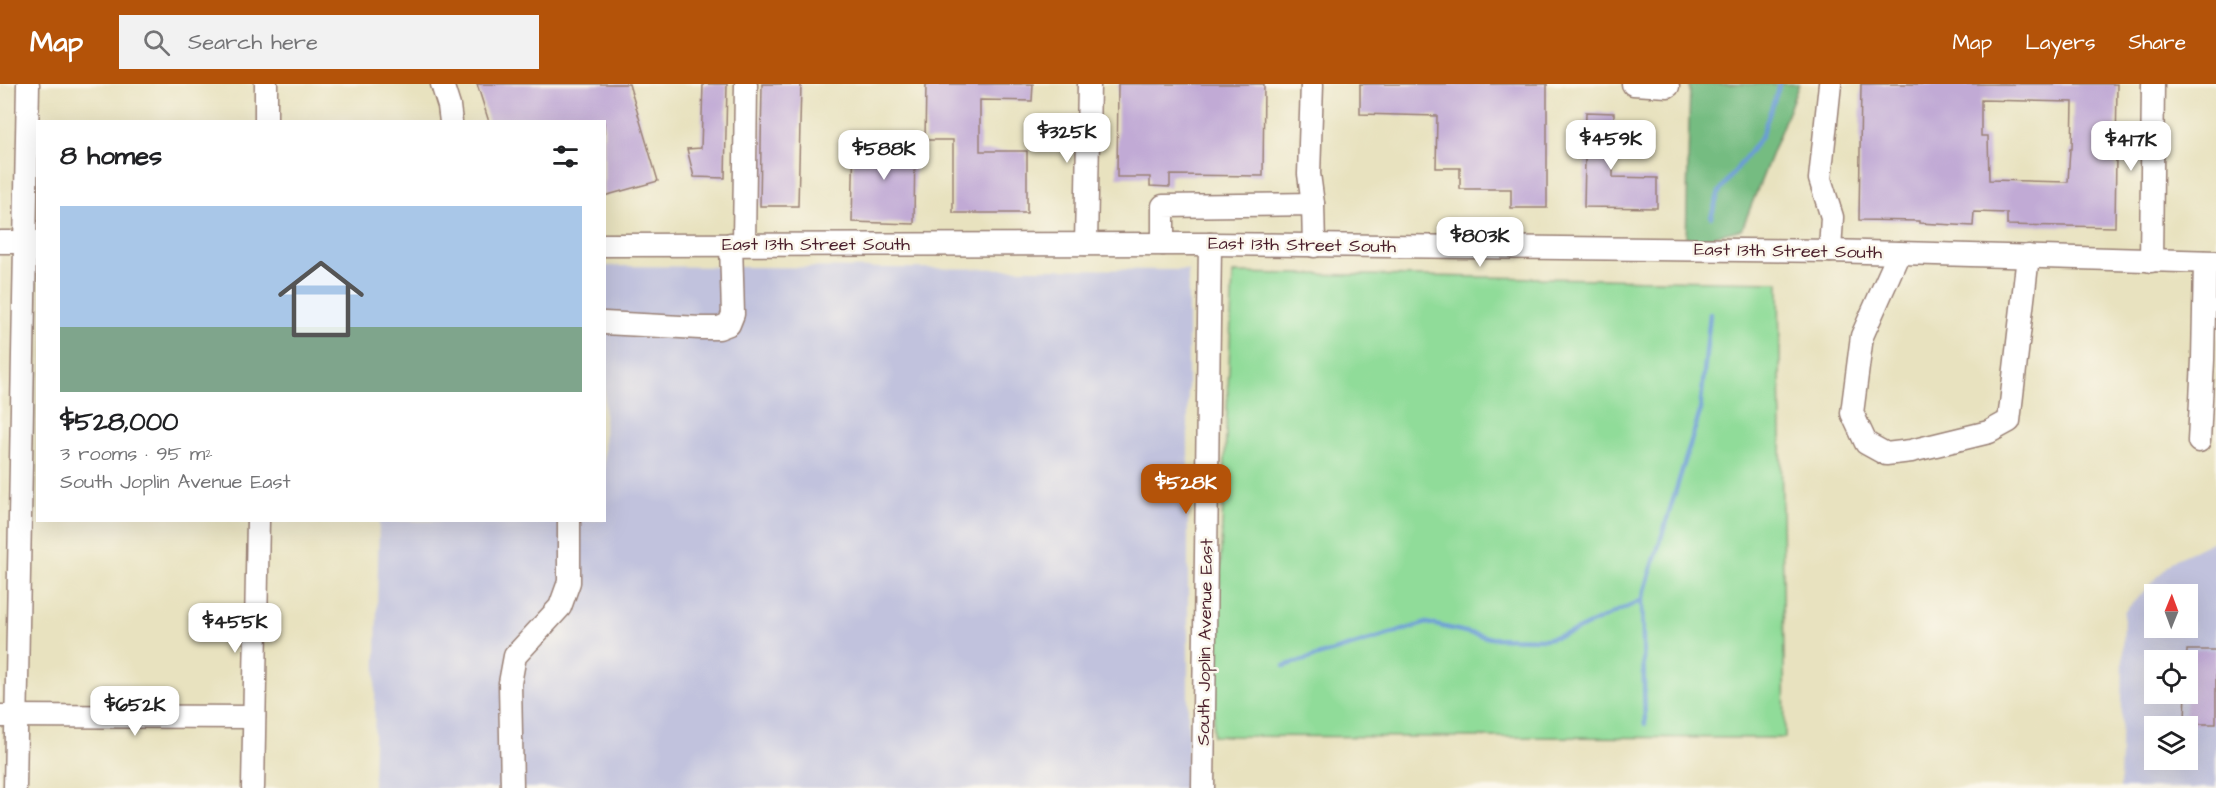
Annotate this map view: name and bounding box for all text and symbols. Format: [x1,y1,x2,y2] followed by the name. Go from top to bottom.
[119,15,539,69] search box
[30,23,83,62] text: Map
[140,26,173,59] icon: search
[188,27,318,58] text: Search here
[1952,28,1992,57] text: Map
[2025,28,2095,57] text: Layers
[2128,28,2186,57] text: Share
[1025,113,1109,164] pin: $325K
[1037,118,1097,146] text: $325K
[1569,120,1653,171] pin: $459K
[2089,121,2173,172] pin: $417K
[1580,125,1642,153] text: $459K
[2105,126,2157,154] text: $417K
[842,130,926,181] pin: $588K
[852,135,916,163] text: $588K
[60,138,162,174] text: 8 homes
[549,140,582,173] icon: filters
[1438,217,1522,268] pin: $803K
[1450,222,1510,250] text: $803K
[1208,231,1396,259] street label: East 13th Street South
[722,232,910,257] street label: East 13th Street South
[1694,237,1882,265] street label: East 13th Street South
[267,245,375,353] icon: home
[60,404,178,440] text: $528,000
[60,440,213,468] text: 3 rooms · 95 m²
[1144,464,1228,515] pin: $528K
[60,468,291,496] text: South Joplin Avenue East
[1155,469,1217,497] text: $528K
[1191,537,1219,746] street label: South Joplin Avenue East
[2144,584,2198,638] north arrow
[2144,584,2198,770] map controls
[193,603,277,654] pin: $455K
[202,608,268,636] text: $455K
[2144,650,2198,704] button: locate
[93,686,177,737] pin: $652K
[104,691,166,719] text: $652K
[2144,716,2198,770] button: layers

